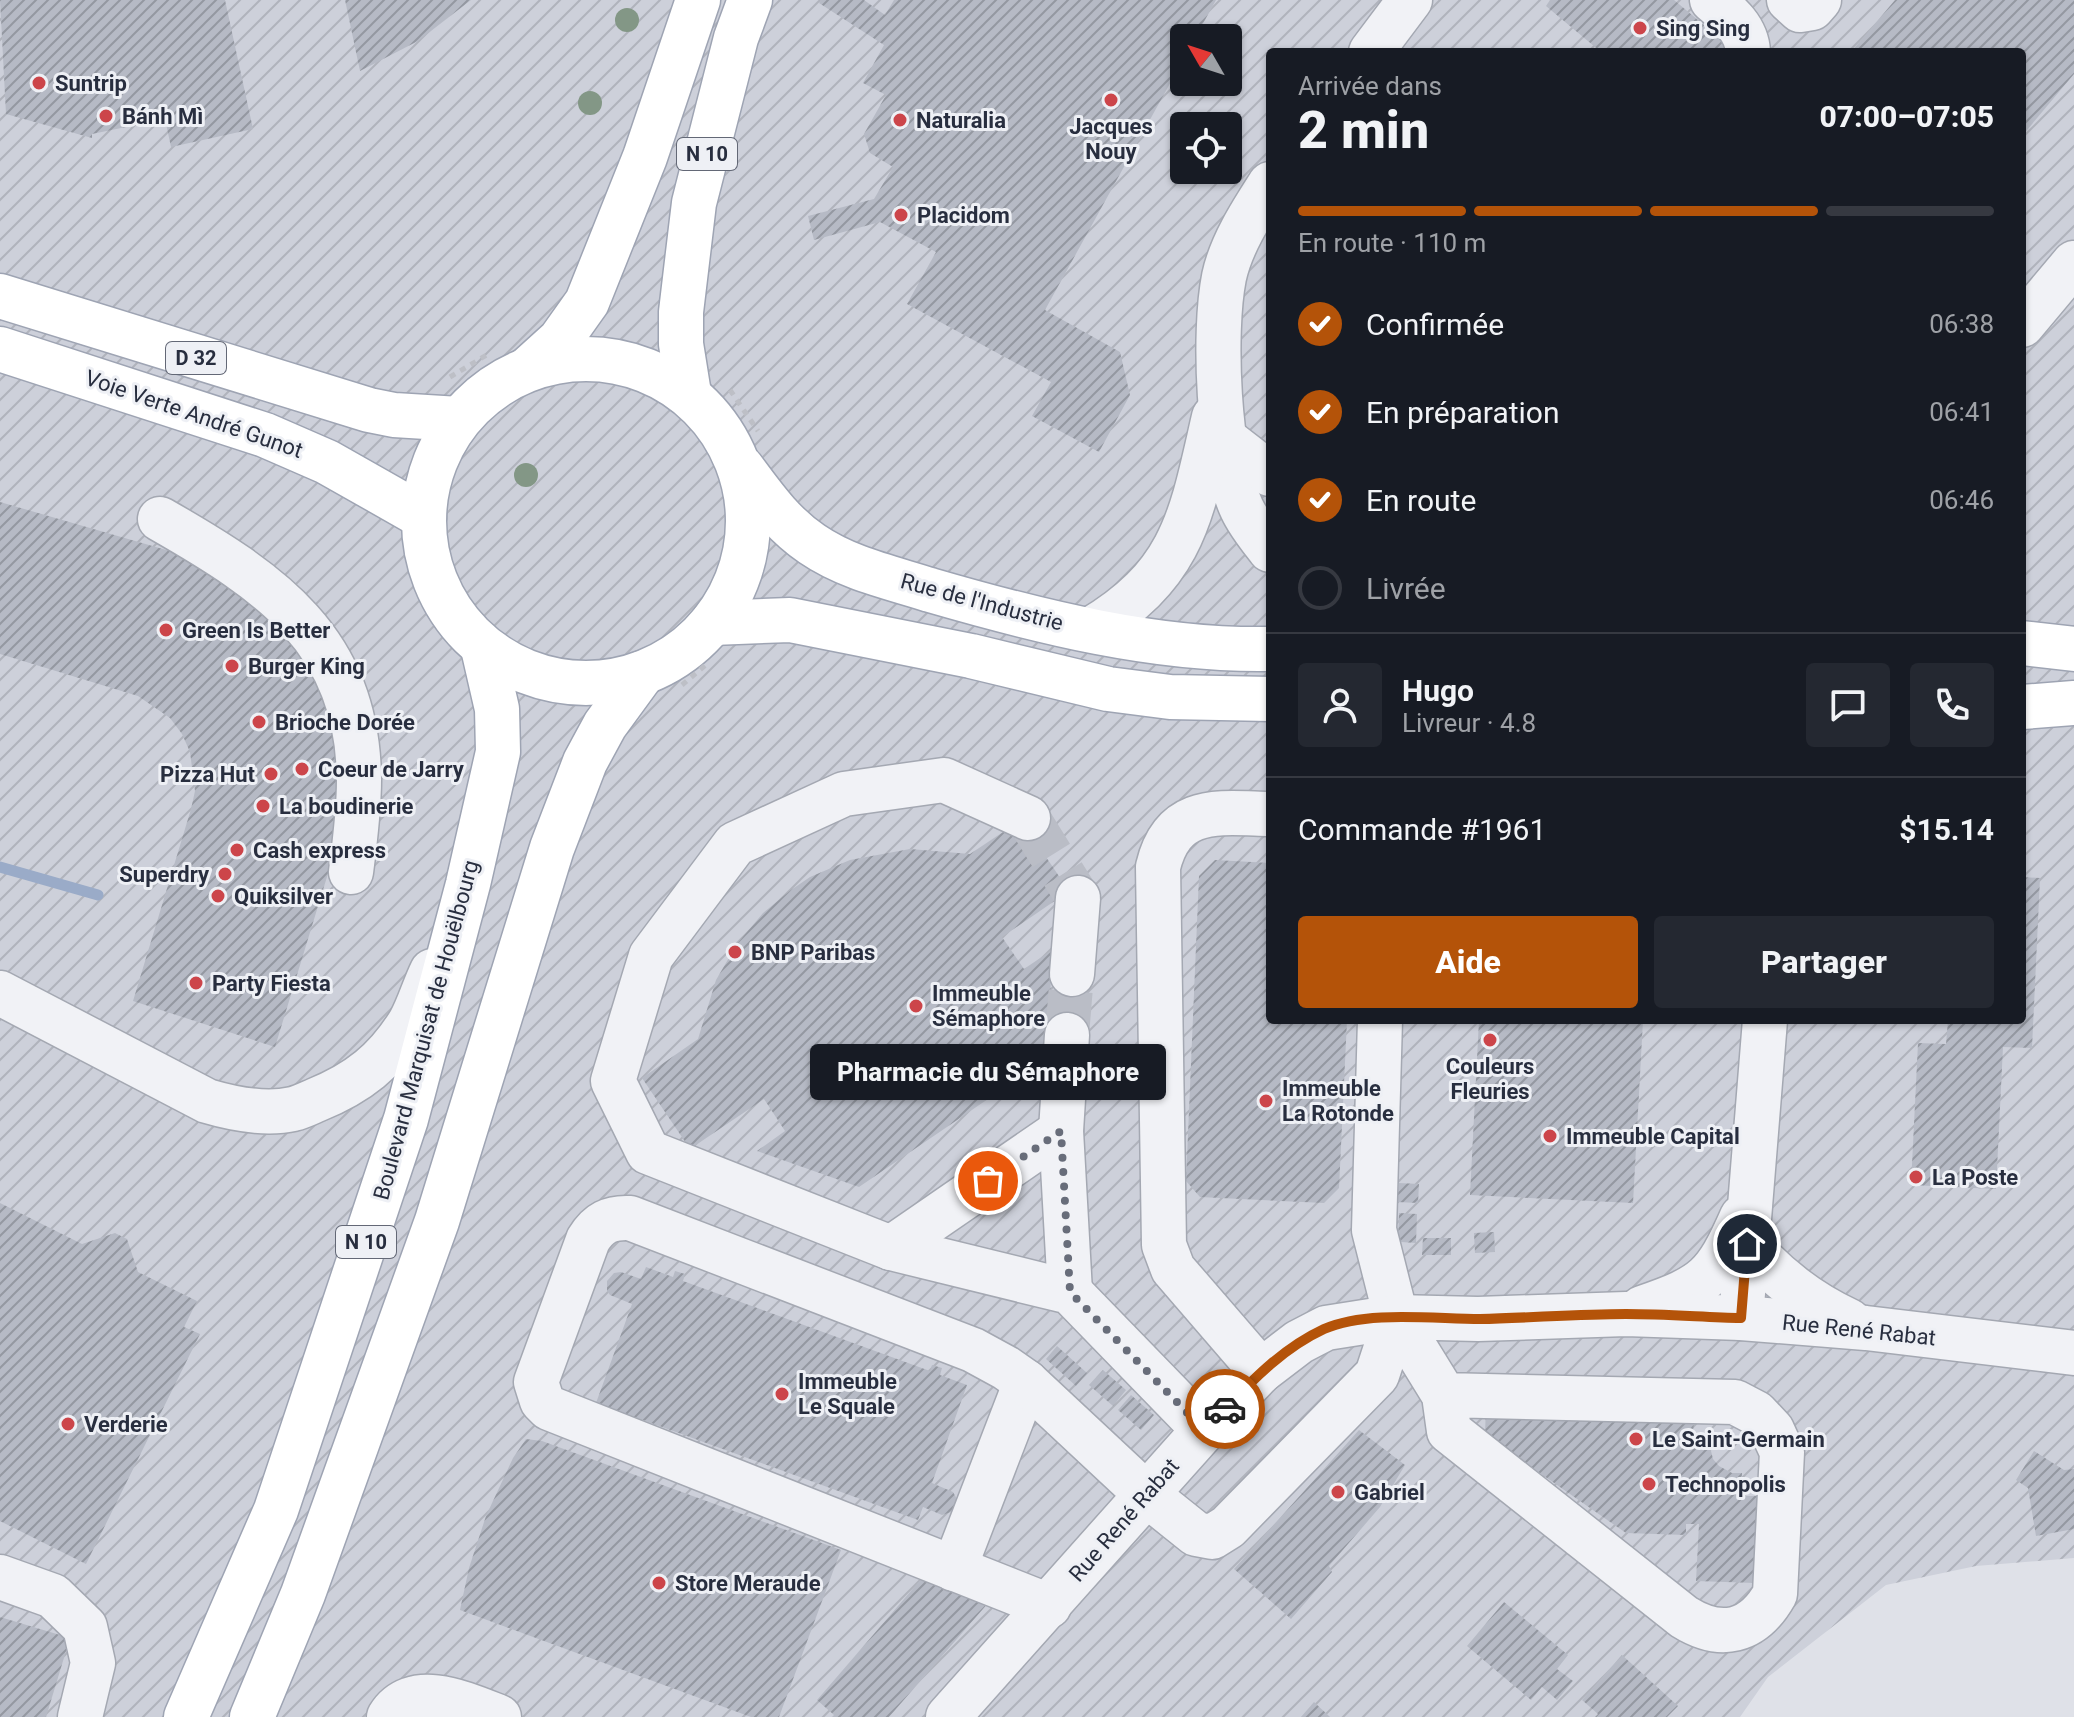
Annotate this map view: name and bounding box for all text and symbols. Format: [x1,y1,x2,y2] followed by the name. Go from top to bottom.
[1656,16,1750,41] place label: Sing Sing
[1631,19,1649,37] marker: Sing Sing
[1170,24,1242,96] north arrow
[1170,24,1242,184] map controls
[55,71,127,96] place label: Suntrip
[1298,71,1442,101] text: Arrivée dans
[30,74,48,92] marker: Suntrip
[1102,91,1120,109] marker: Jacques Nouy
[1819,99,1994,134] text: 07:00–07:05
[1298,100,1429,161] text: 2 min
[122,104,203,129] place label: Bánh Mì
[97,107,115,125] marker: Bánh Mì
[916,108,1006,133] place label: Naturalia
[891,111,909,129] marker: Naturalia
[1170,112,1242,184] button: locate
[1069,114,1153,164] place label: Jacques Nouy
[677,138,737,170] road number: N 10
[917,203,1010,228] place label: Placidom
[892,206,910,224] marker: Placidom
[1298,228,1486,258] text: En route · 110 m
[1298,302,1342,346] icon: check
[1366,307,1504,342] text: Confirmée
[1929,309,1994,339] text: 06:38
[166,342,226,374] road number: D 32
[82,365,306,463] street label: Voie Verte André Gunot
[1298,390,1342,434] icon: check
[1366,395,1560,430] text: En préparation
[1929,397,1994,427] text: 06:41
[1298,478,1342,522] icon: check
[1366,483,1476,518] text: En route
[1929,485,1994,515] text: 06:46
[898,568,1066,636] street label: Rue de l'Industrie
[1366,571,1446,606] text: Livrée
[182,618,330,643] place label: Green Is Better
[157,621,175,639] marker: Green Is Better
[248,654,365,679] place label: Burger King
[223,657,241,675] marker: Burger King
[1298,663,1382,747] button: person
[1806,663,1890,747] button: chat
[1910,663,1994,747] button: phone
[1402,673,1474,708] text: Hugo
[1402,708,1536,738] text: Livreur · 4.8
[275,710,415,735] place label: Brioche Dorée
[250,713,268,731] marker: Brioche Dorée
[318,757,465,782] place label: Coeur de Jarry
[293,760,311,778] marker: Coeur de Jarry
[160,762,256,787] place label: Pizza Hut
[262,765,280,783] marker: Pizza Hut
[279,794,414,819] place label: La boudinerie
[254,797,272,815] marker: La boudinerie
[1298,812,1546,847] text: Commande #1961
[1899,812,1994,847] text: $15.14
[253,838,386,863] place label: Cash express
[228,841,246,859] marker: Cash express
[369,857,483,1203] street label: Boulevard Marquisat de Houëlbourg
[119,862,210,887] place label: Superdry
[216,865,234,883] marker: Superdry
[234,884,333,909] place label: Quiksilver
[209,887,227,905] marker: Quiksilver
[1298,916,1638,1008] button: Aide
[1654,916,1994,1008] button: Partager
[751,940,875,965] place label: BNP Paribas
[726,943,744,961] marker: BNP Paribas
[212,971,331,996] place label: Party Fiesta
[187,974,205,992] marker: Party Fiesta
[932,981,1045,1031] place label: Immeuble Sémaphore
[907,997,925,1015] marker: Immeuble Sémaphore
[1481,1031,1499,1049] marker: Couleurs Fleuries
[810,1045,1166,1101] callout: Pharmacie du Sémaphore
[1446,1054,1534,1104] place label: Couleurs Fleuries
[837,1057,1139,1087] text: Pharmacie du Sémaphore
[1282,1076,1394,1126] place label: Immeuble La Rotonde
[1257,1092,1275,1110] marker: Immeuble La Rotonde
[1566,1124,1740,1149] place label: Immeuble Capital
[1541,1127,1559,1145] marker: Immeuble Capital
[954,1147,1022,1215] pin
[966,1159,1010,1203] icon: bag
[1932,1165,2018,1190] place label: La Poste
[1907,1168,1925,1186] marker: La Poste
[1713,1210,1781,1278] pin
[1725,1222,1769,1266] icon: home
[336,1226,396,1258] road number: N 10
[1781,1310,1937,1350] street label: Rue René Rabat
[798,1369,897,1419] place label: Immeuble Le Squale
[1185,1369,1265,1449] courier
[773,1385,791,1403] marker: Immeuble Le Squale
[1203,1387,1247,1431] icon: car
[84,1412,168,1437] place label: Verderie
[59,1415,77,1433] marker: Verderie
[1652,1427,1825,1452] place label: Le Saint-Germain
[1627,1430,1645,1448] marker: Le Saint-Germain
[1064,1454,1184,1586] street label: Rue René Rabat
[1665,1472,1786,1497] place label: Technopolis
[1640,1475,1658,1493] marker: Technopolis
[1354,1480,1425,1505] place label: Gabriel
[1329,1483,1347,1501] marker: Gabriel
[675,1571,821,1596] place label: Store Meraude
[650,1574,668,1592] marker: Store Meraude

